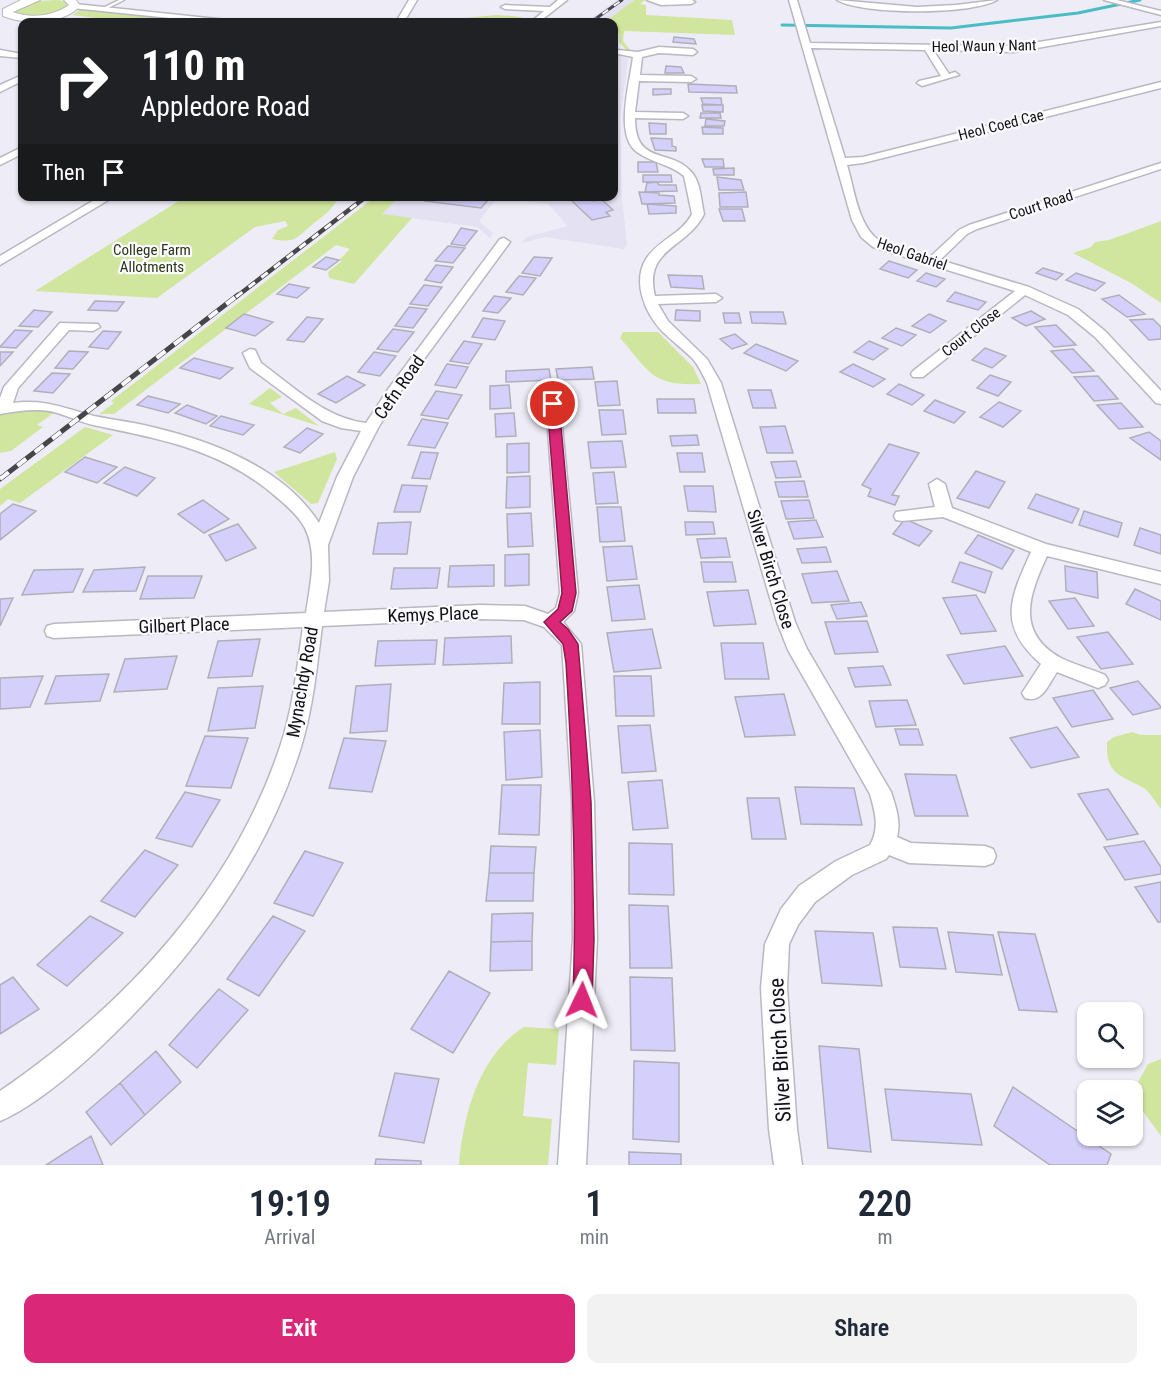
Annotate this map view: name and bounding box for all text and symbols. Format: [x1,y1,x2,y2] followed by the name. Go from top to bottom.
[931,36,1037,56] street label: Heol Waun y Nant
[141,41,246,90] text: 110 m
[42,42,120,120] icon: right
[141,91,310,123] text: Appledore Road
[956,106,1046,144] street label: Heol Coed Cae
[97,156,130,189] icon: arrive
[42,160,85,185] text: Then
[1007,186,1075,224] street label: Court Road
[875,234,949,274] street label: Heol Gabriel
[113,241,191,276] park label: College Farm Allotments
[938,304,1004,360] street label: Court Close
[369,351,429,423] street label: Cefn Road
[527,378,578,429] pin
[536,387,569,420] icon: arrive
[743,507,799,631] street label: Silver Birch Close
[387,602,479,626] street label: Kemys Place
[138,613,230,637] street label: Gilbert Place
[282,625,322,739] street label: Mynachdy Road
[550,968,614,1032] position arrow
[764,977,796,1123] street label: Silver Birch Close
[1077,1002,1143,1146] map controls
[1077,1002,1143,1068] button: search
[1077,1080,1143,1146] button: layers
[249,1183,331,1225] text: 19:19
[585,1183,603,1225] text: 1
[858,1183,912,1225] text: 220
[264,1225,315,1249] text: Arrival
[580,1225,609,1249] text: min
[877,1225,893,1249] text: m
[24,1294,575,1363] button: Exit
[587,1294,1137,1363] button: Share

